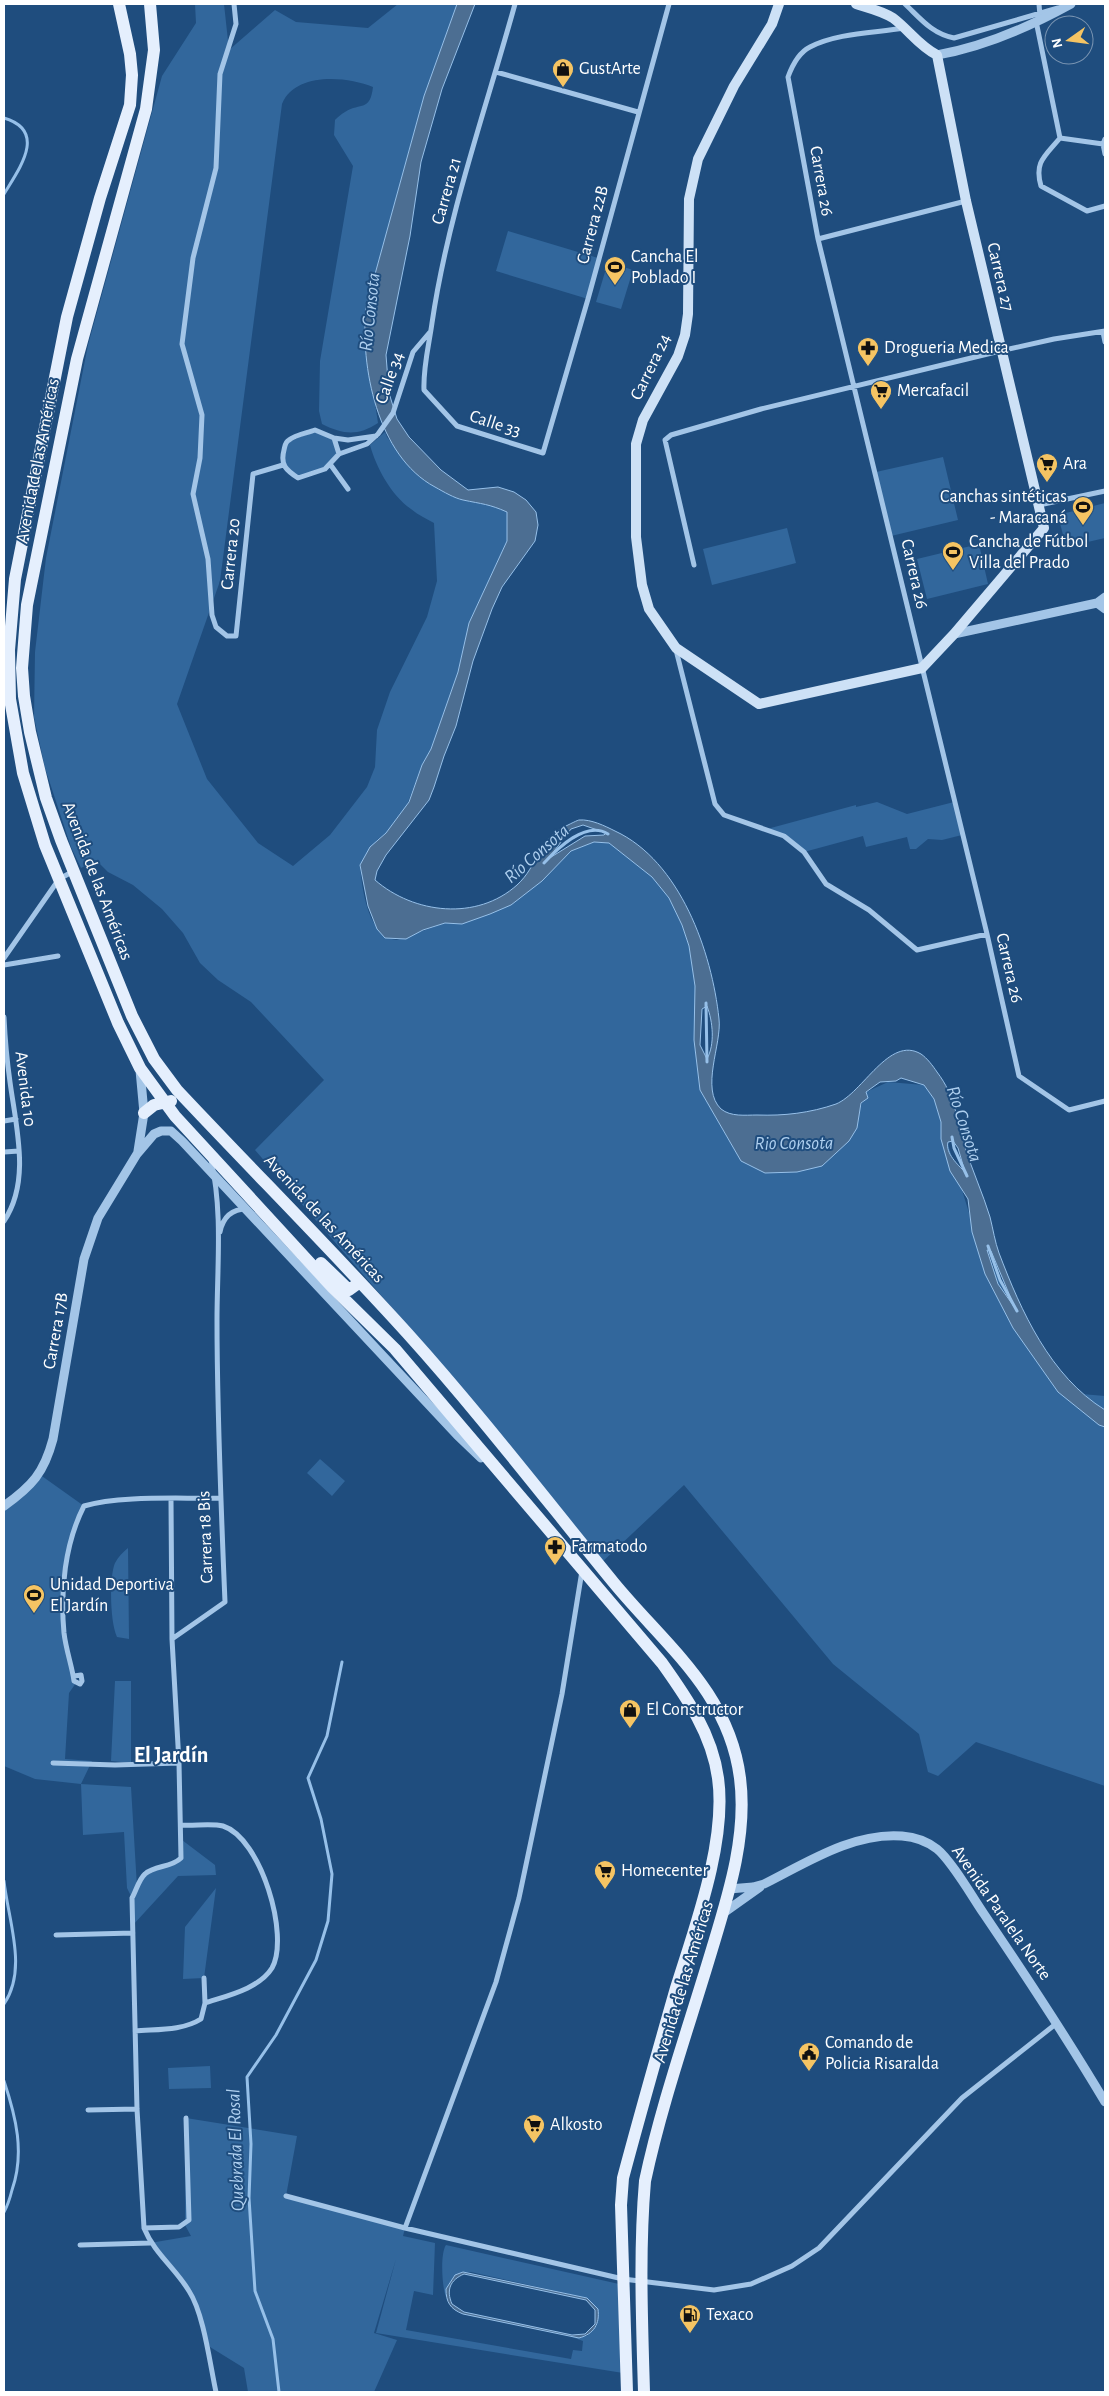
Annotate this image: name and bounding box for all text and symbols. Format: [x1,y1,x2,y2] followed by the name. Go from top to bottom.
[1044,15,1094,65] north arrow
[1049,36,1065,49] text: N
[551,57,575,88] shop icon: GustArte
[579,60,641,78] place label: GustArte
[806,144,836,218] street label: Carrera 26
[429,155,465,227] street label: Carrera 21
[574,184,612,266] street label: Carrera 22B
[983,241,1017,313] street label: Carrera 27
[631,248,698,287] place label: Cancha El Poblado I
[603,255,627,286] sports icon: Cancha El Poblado I
[356,272,384,352] water label: Río Consota
[627,331,675,403] street label: Carrera 24
[856,336,880,367] pharmacy icon: Drogueria Medica
[884,339,1009,357] place label: Drogueria Medica
[372,349,408,406] street label: Calle 34
[13,377,63,545] street label: Avenida de las Américas
[869,379,893,410] supermarket icon: Mercafacil
[897,382,969,400] place label: Mercafacil
[467,407,523,441] street label: Calle 33
[1035,452,1059,483] supermarket icon: Ara
[1063,455,1087,473] place label: Ara
[940,488,1067,527] place label: Canchas sintéticas - Maracaná
[1071,495,1095,526] sports icon: Canchas sintéticas - Maracaná
[218,517,244,591] street label: Carrera 20
[969,533,1088,572] place label: Cancha de Fútbol Villa del Prado
[897,537,931,611] street label: Carrera 26
[941,540,965,571] sports icon: Cancha de Fútbol Villa del Prado
[59,799,135,963] street label: Avenida de las Américas
[501,821,573,887] water label: Río Consota
[992,931,1026,1005] street label: Carrera 26
[11,1050,39,1128] street label: Avenida 10
[943,1084,985,1164] water label: Río Consota
[755,1134,833,1153] water label: Rio Consota
[260,1152,388,1286] street label: Avenida de las Américas
[40,1291,72,1371] street label: Carrera 17B
[195,1490,217,1584] street label: Carrera 18 Bis
[543,1535,567,1566] pharmacy icon: Farmatodo
[571,1538,648,1556] place label: Farmatodo
[50,1576,174,1615] place label: Unidad Deportiva El Jardín
[22,1583,46,1614] sports icon: Unidad Deportiva El Jardín
[618,1698,642,1729] shop icon: El Constructor
[646,1701,743,1719] place label: El Constructor
[134,1744,208,1766] district label: El Jardín
[948,1842,1054,1984] street label: Avenida Paralela Norte
[593,1859,617,1890] supermarket icon: Homecenter
[621,1862,709,1880] place label: Homecenter
[651,1899,717,2065] street label: Avenida de las Américas
[825,2034,939,2073] place label: Comando de Policia Risaralda
[797,2041,821,2072] public building icon: Comando de Policia Risaralda
[224,2088,248,2212] water label: Quebrada El Rosal
[522,2113,546,2144] supermarket icon: Alkosto
[550,2116,603,2134] place label: Alkosto
[678,2303,702,2334] fuel station icon: Texaco
[706,2306,754,2324] place label: Texaco

